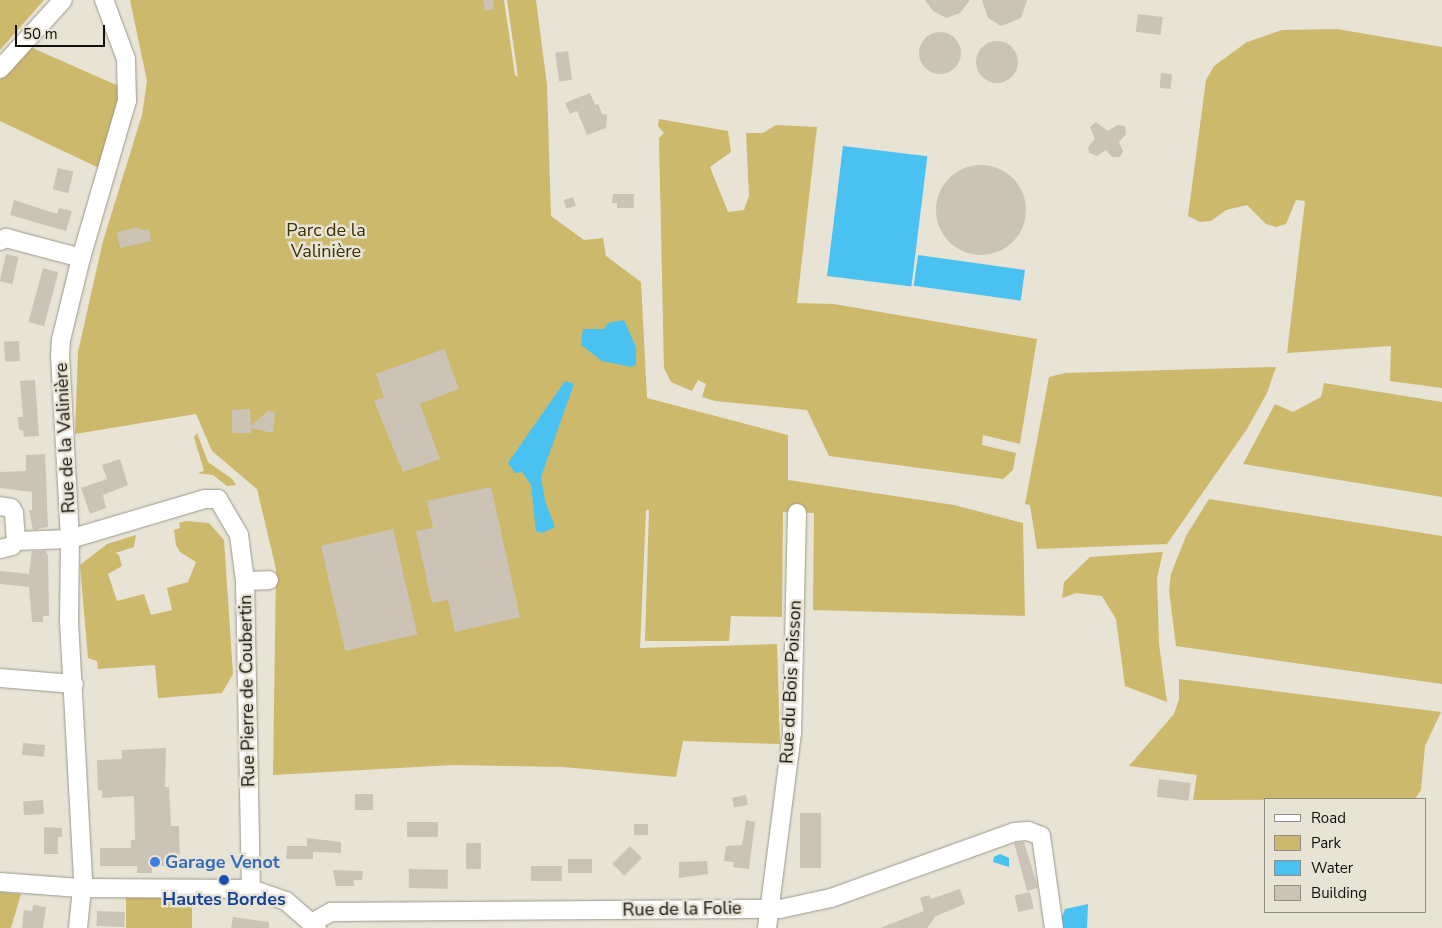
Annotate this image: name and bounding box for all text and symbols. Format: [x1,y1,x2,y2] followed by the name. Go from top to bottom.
[18,15,108,47] scale bar
[23,24,58,44] text: 50 m
[286,220,366,262] park label: Parc de la Valinière
[50,362,80,514] street label: Rue de la Valinière
[235,595,259,787] street label: Rue Pierre de Coubertin
[776,600,806,764] street label: Rue du Bois Poisson
[1264,798,1427,913] legend
[1311,808,1346,828] text: Road
[1311,833,1341,853] text: Park
[165,851,280,873] place label: Garage Venot
[149,856,161,868] marker: Garage Venot
[1311,858,1353,878] text: Water
[218,874,230,886] marker: Hautes Bordes
[1311,883,1367,903] text: Building
[162,888,286,910] place label: Hautes Bordes
[622,897,742,921] street label: Rue de la Folie

